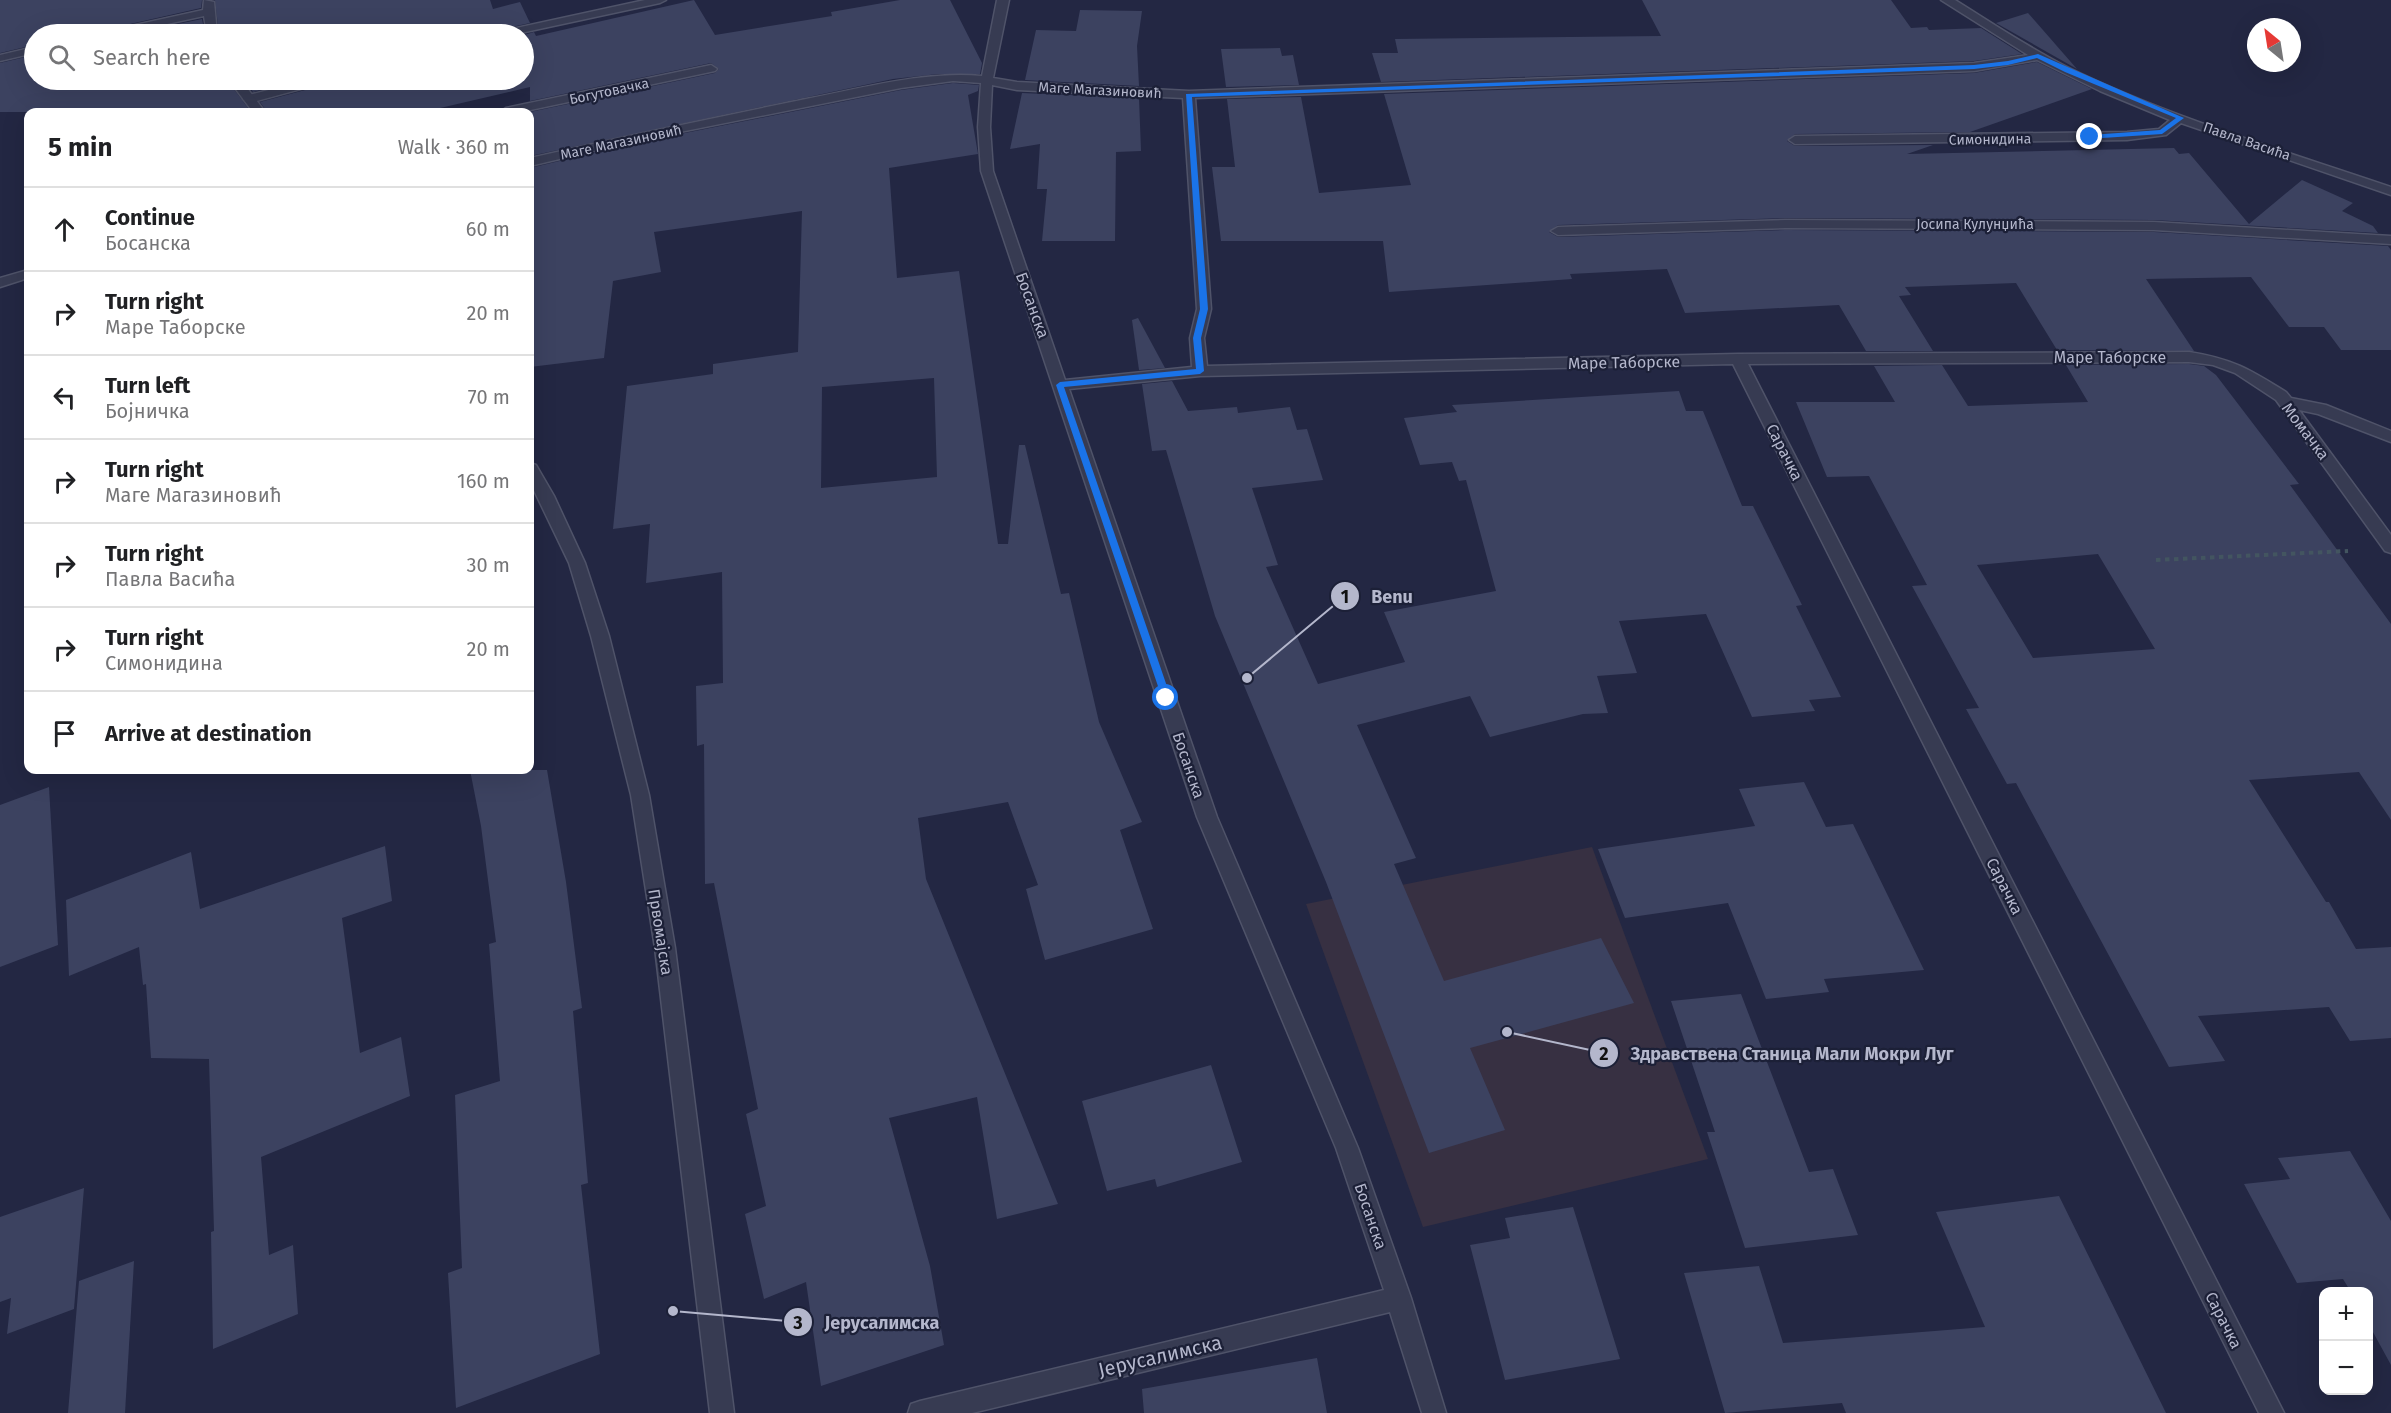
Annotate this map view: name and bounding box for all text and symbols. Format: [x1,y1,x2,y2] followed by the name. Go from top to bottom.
[2247,18,2301,72] north arrow
[24,24,534,90] search box
[45,41,78,74] icon: search
[93,44,211,71] text: Search here
[568,75,651,108] street label: Богутовачка
[1038,79,1162,102] street label: Маге Магазиновић
[2201,119,2293,164] street label: Павла Васића
[559,121,683,164] street label: Маге Магазиновић
[2076,123,2102,149] route end
[1949,130,2031,149] street label: Симонидина
[48,132,112,163] text: 5 min
[398,135,510,159] text: Walk · 360 m
[105,204,195,231] text: Continue
[48,213,81,246] icon: ahead
[1916,216,2034,233] street label: Јосипа Кулунџића
[466,217,510,241] text: 60 m
[105,231,191,255] text: Босанска
[1012,270,1053,341] street label: Босанска
[105,288,204,315] text: Turn right
[48,297,81,330] icon: right
[467,301,510,325] text: 20 m
[105,315,246,339] text: Маре Таборске
[2054,348,2166,367] street label: Маре Таборске
[1568,352,1680,373] street label: Маре Таборске
[105,372,190,399] text: Turn left
[48,381,81,414] icon: left
[468,385,510,409] text: 70 m
[105,399,190,423] text: Бојничка
[2278,399,2333,464] street label: Момачка
[1762,421,1807,484] street label: Сарачка
[105,456,204,483] text: Turn right
[48,465,81,498] icon: right
[457,469,510,493] text: 160 m
[105,483,281,507] text: Маге Магазиновић
[105,540,204,567] text: Turn right
[48,549,81,582] icon: right
[466,553,510,577] text: 30 m
[105,567,235,591] text: Павла Васића
[1330,578,1425,614] callout: Benu
[1341,586,1349,608] text: 1
[1371,586,1413,608] text: Benu
[105,624,204,651] text: Turn right
[48,633,81,666] icon: right
[467,637,510,661] text: 20 m
[105,651,223,675] text: Симонидина
[1152,684,1178,710] route start
[48,717,81,750] icon: arrive
[105,720,312,747] text: Arrive at destination
[1168,730,1209,801] street label: Босанска
[1982,855,2027,918] street label: Сарачка
[644,888,677,976] street label: Првомајска
[1589,1035,1966,1071] callout: Здравствена Станица Мали Мокри Луг
[1599,1043,1609,1065] text: 2
[1629,1043,1954,1065] text: Здравствена Станица Мали Мокри Луг
[1350,1181,1391,1252] street label: Босанска
[2319,1287,2373,1395] map controls
[2319,1287,2373,1341] button: +
[2201,1289,2246,1352] street label: Сарачка
[783,1304,952,1340] callout: Јерусалимска
[792,1312,803,1334] text: 3
[824,1312,940,1334] text: Јерусалимска
[1096,1330,1224,1382] street label: Јерусалимска
[2319,1341,2373,1395] button: −

